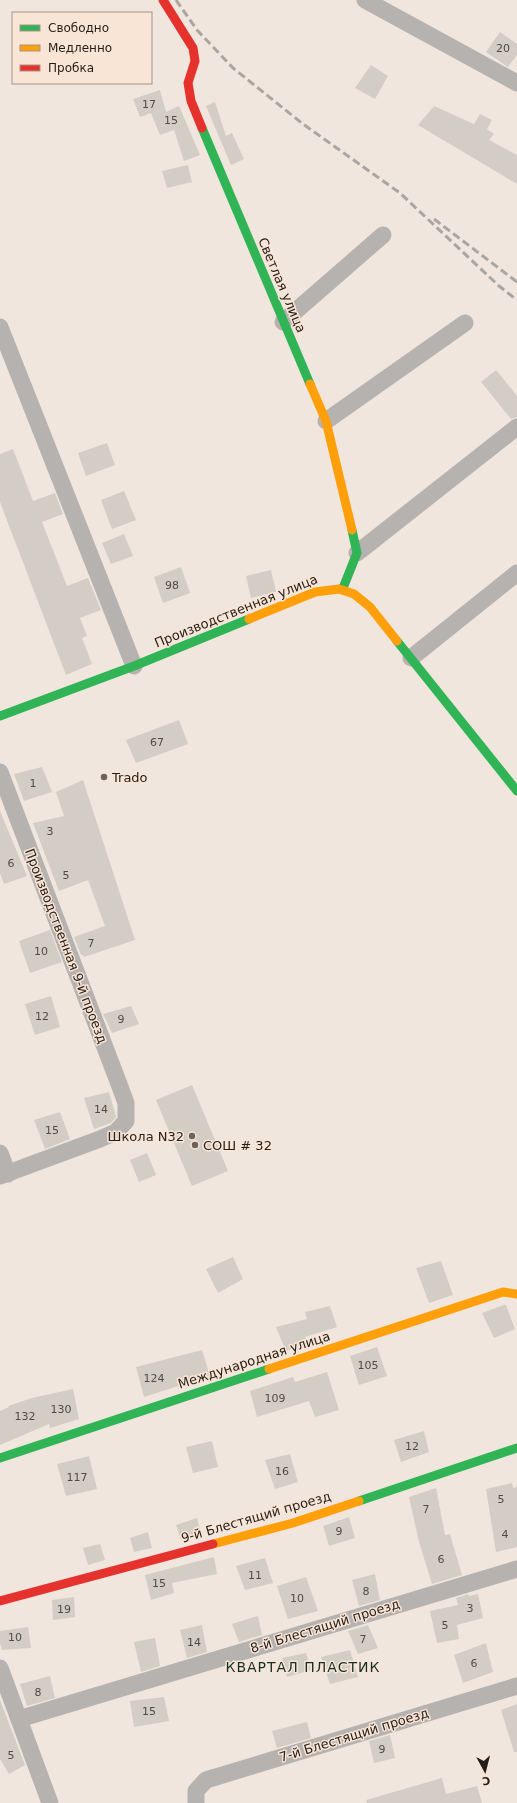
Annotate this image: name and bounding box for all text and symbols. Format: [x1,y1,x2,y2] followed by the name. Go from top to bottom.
[12,12,152,84] legend
[48,21,109,35] text: Свободно
[48,41,112,55] text: Медленно
[496,42,510,55] house number: 20
[48,61,94,75] text: Пробка
[142,98,156,111] house number: 17
[164,114,178,127] house number: 15
[255,235,309,335] street label: Светлая улица
[152,571,320,651] street label: Производственная улица
[165,579,179,592] house number: 98
[150,736,164,749] house number: 67
[111,770,148,785] place label: Trado
[99,772,109,782] marker: Trado
[30,777,37,790] house number: 1
[47,825,54,838] house number: 3
[22,847,110,1046] street label: Производственная 9-й проезд
[8,857,15,870] house number: 6
[63,869,70,882] house number: 5
[88,937,95,950] house number: 7
[34,945,48,958] house number: 10
[35,1010,49,1023] house number: 12
[118,1013,125,1026] house number: 9
[94,1103,108,1116] house number: 14
[45,1124,59,1137] house number: 15
[108,1129,184,1144] place label: Школа N32
[187,1131,197,1141] marker: Школа N32
[203,1138,272,1153] place label: СОШ # 32
[190,1140,200,1150] marker: СОШ # 32
[176,1328,332,1392] street label: Международная улица
[358,1359,379,1372] house number: 105
[144,1372,165,1385] house number: 124
[265,1392,286,1405] house number: 109
[51,1403,72,1416] house number: 130
[15,1410,36,1423] house number: 132
[405,1440,419,1453] house number: 12
[275,1465,289,1478] house number: 16
[67,1471,88,1484] house number: 117
[179,1488,333,1546] street label: 9-й Блестящий проезд
[498,1493,505,1506] house number: 5
[423,1503,430,1516] house number: 7
[336,1525,343,1538] house number: 9
[502,1528,509,1541] house number: 4
[438,1553,445,1566] house number: 6
[248,1569,262,1582] house number: 11
[152,1577,166,1590] house number: 15
[363,1585,370,1598] house number: 8
[290,1592,304,1605] house number: 10
[249,1596,401,1656] street label: 8-й Блестящий проезд
[467,1602,474,1615] house number: 3
[57,1603,71,1616] house number: 19
[442,1619,449,1632] house number: 5
[8,1631,22,1644] house number: 10
[360,1633,367,1646] house number: 7
[187,1636,201,1649] house number: 14
[471,1657,478,1670] house number: 6
[225,1659,381,1675] district label: КВАРТАЛ ПЛАСТИК
[35,1686,42,1699] house number: 8
[142,1705,156,1718] house number: 15
[278,1705,430,1765] street label: 7-й Блестящий проезд
[379,1743,386,1756] house number: 9
[8,1749,15,1762] house number: 5
[465,1751,505,1791] north arrow
[481,1773,491,1787] text: С

